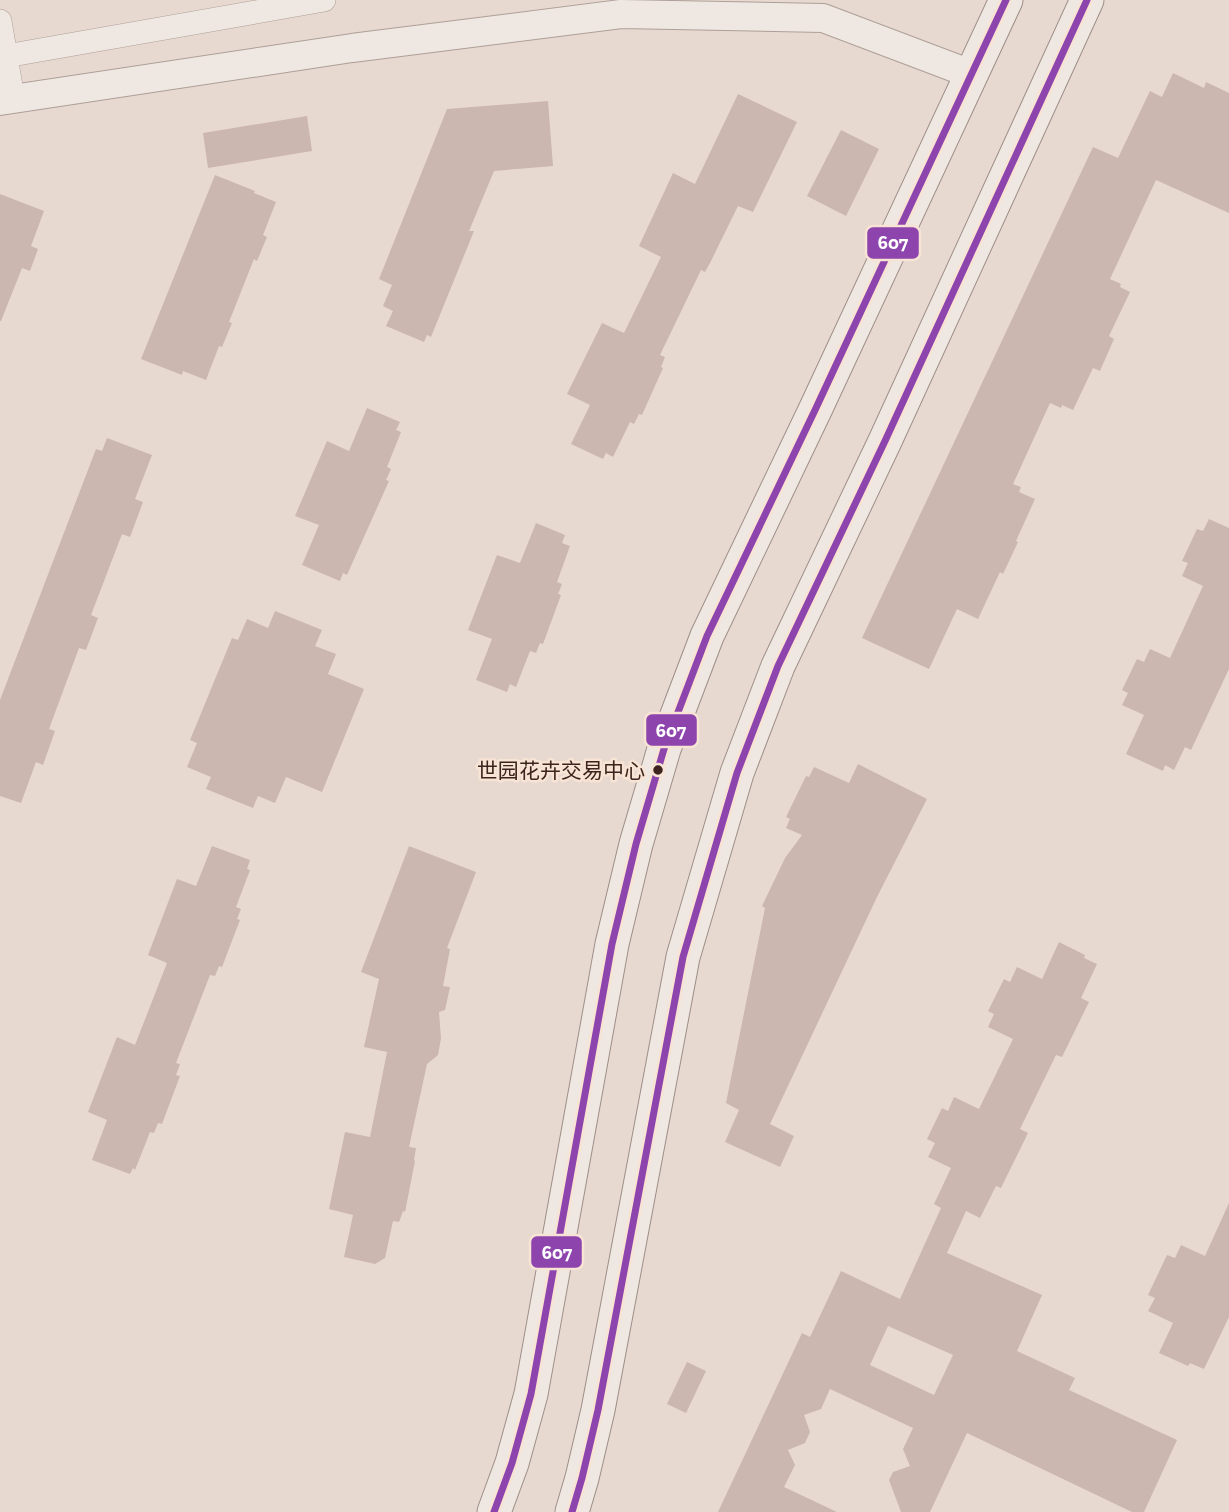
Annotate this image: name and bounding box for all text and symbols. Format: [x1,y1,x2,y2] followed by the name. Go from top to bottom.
[866,226,920,260] line badge: 607
[878,231,909,254] text: 607
[645,713,698,747] line badge: 607
[656,719,687,742] text: 607
[477,758,645,783] place label: 世园花卉交易中心
[651,763,665,777] marker: 世园花卉交易中心
[530,1235,583,1269] line badge: 607
[542,1241,573,1264] text: 607

